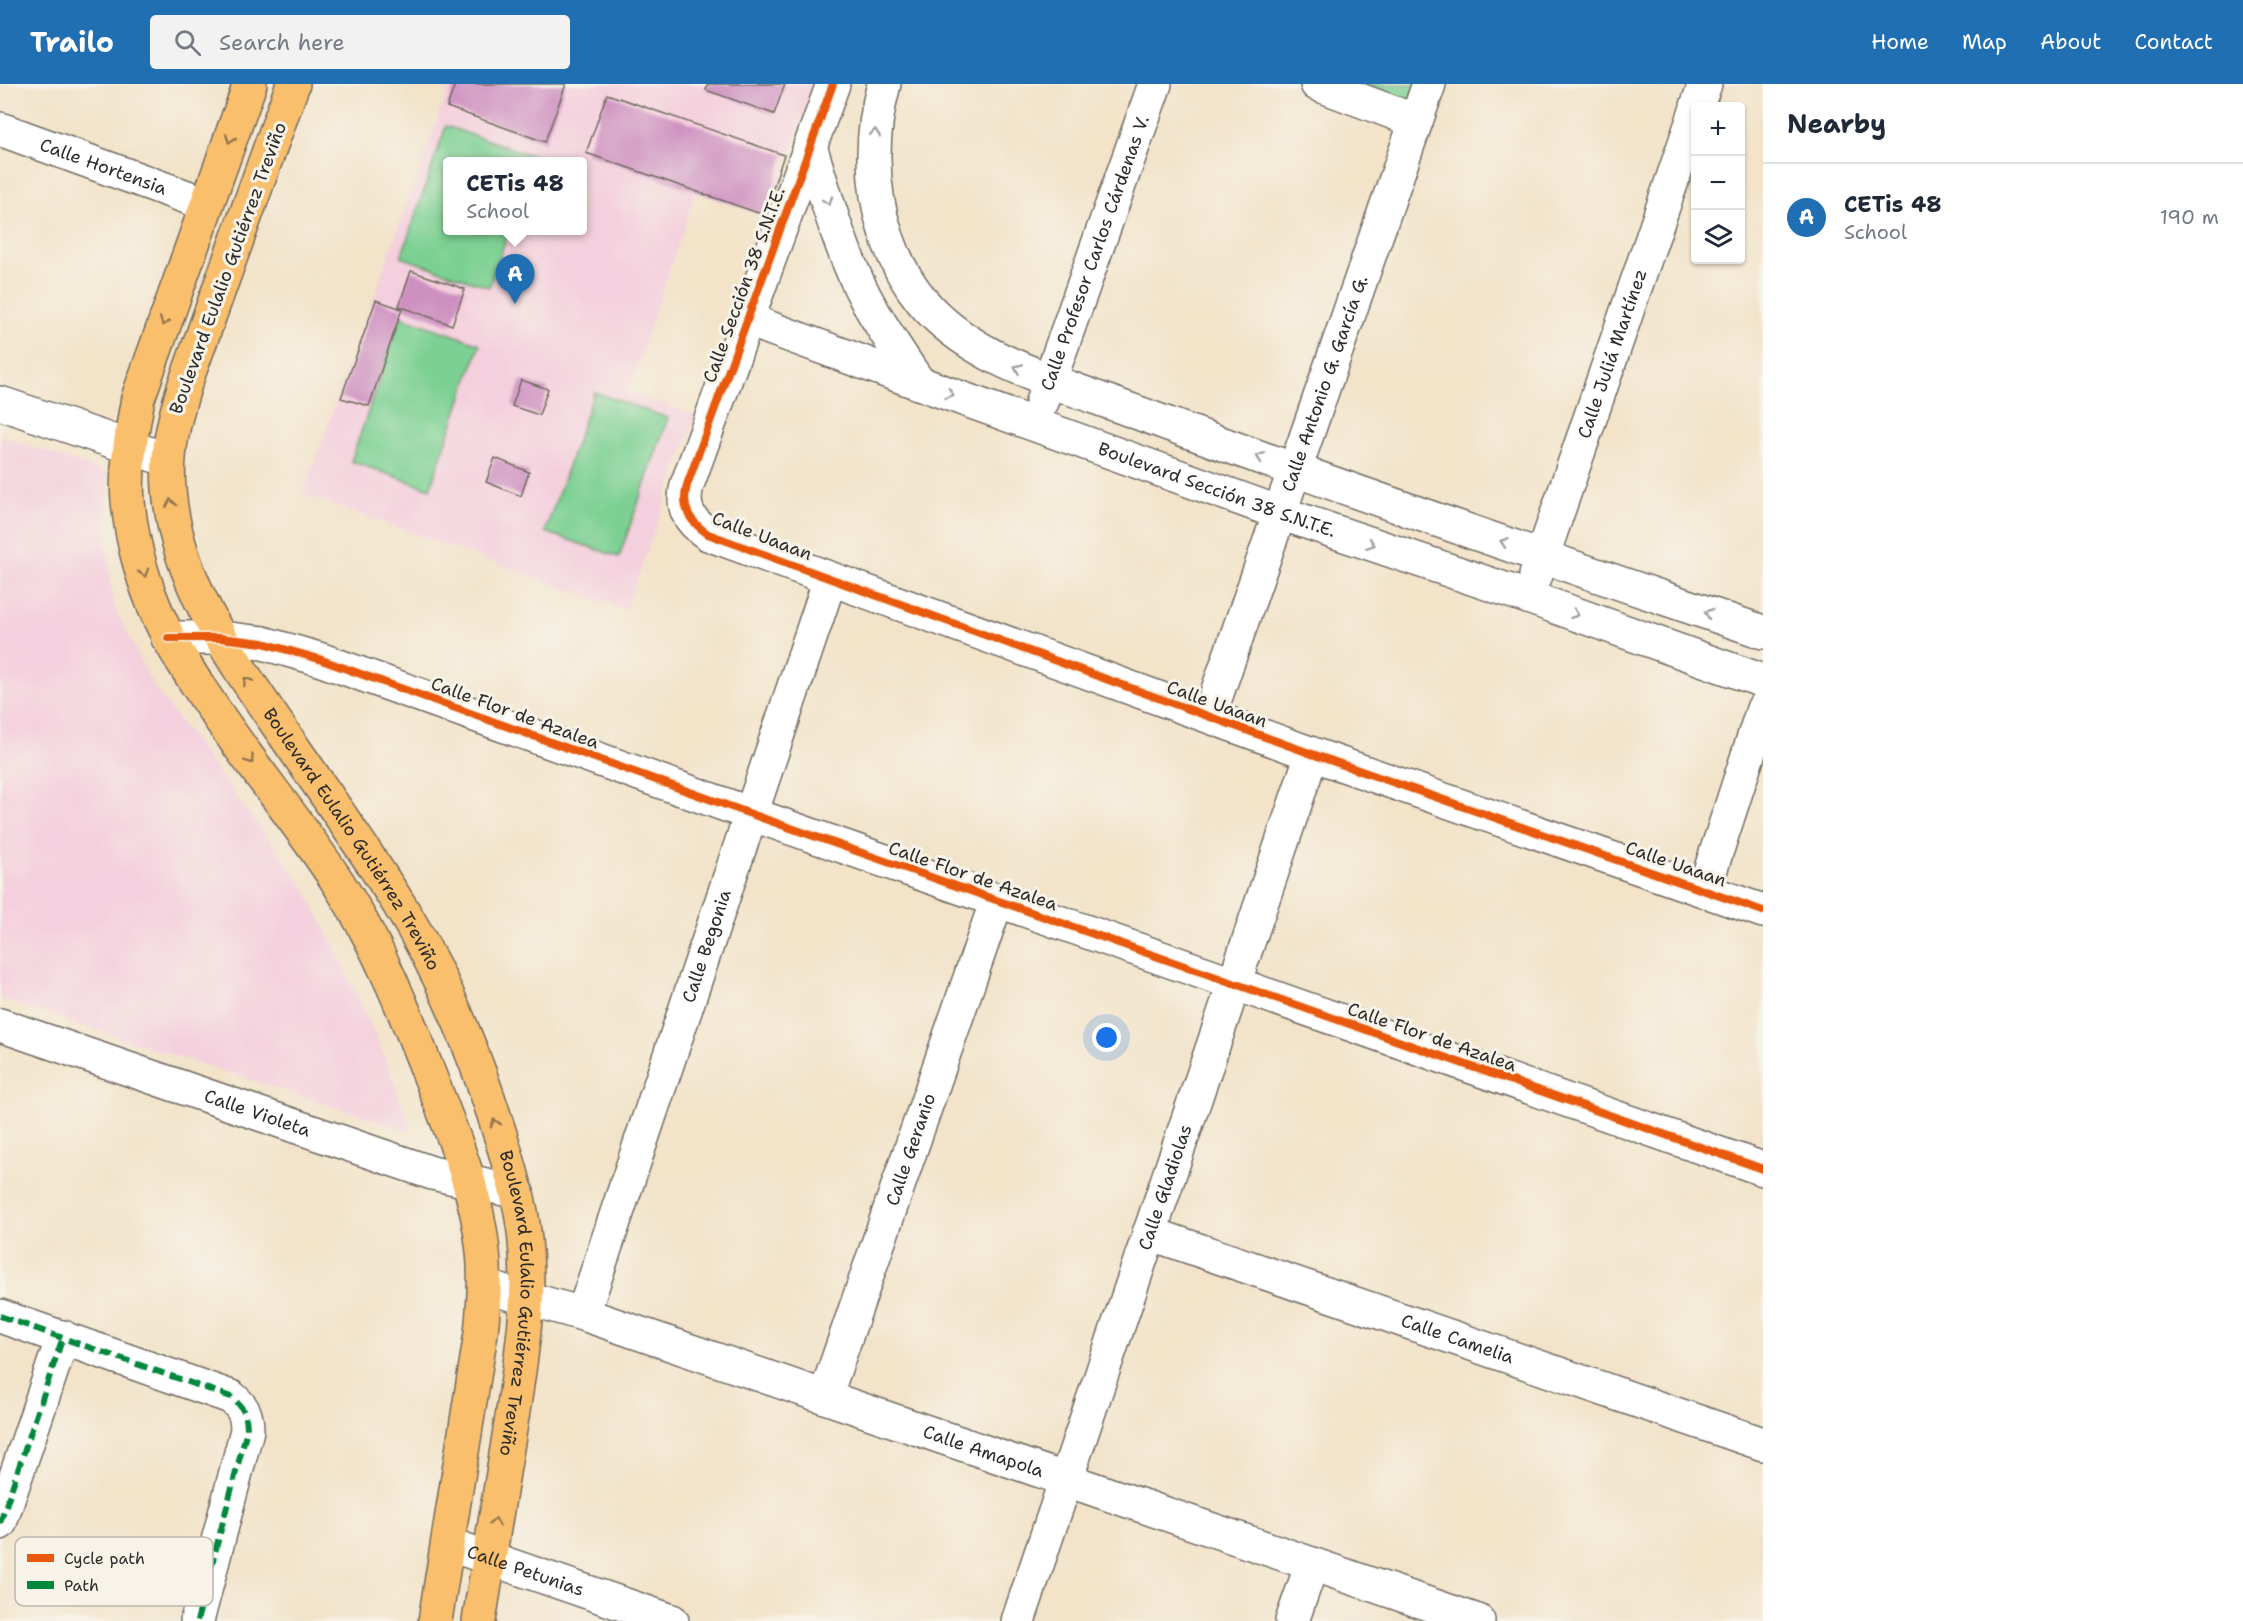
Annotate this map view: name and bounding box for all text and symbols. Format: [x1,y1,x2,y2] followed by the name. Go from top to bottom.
[150,15,570,69] search box
[30,23,114,61] text: Trailo
[171,26,204,59] icon: search
[219,28,345,57] text: Search here
[1871,28,1929,56] text: Home
[1962,28,2007,56] text: Map
[2040,28,2101,56] text: About
[2134,28,2213,56] text: Contact
[1691,102,1745,264] map controls
[1691,102,1745,156] button: +
[1787,106,1886,141] text: Nearby
[1035,112,1155,394] street label: Calle Profesor Carlos Cárdenas V.
[164,119,292,417] street label: Boulevard Eulalio Gutiérrez Treviño
[868,129,881,138] one-way arrow
[37,133,170,201] street label: Calle Hortensia
[225,133,238,144] one-way arrow
[1691,156,1745,210] button: −
[443,157,587,235] popup
[466,169,564,198] text: CETis 48
[697,184,791,386] street label: Calle Sección 38 S.N.T.E.
[1844,190,1942,219] text: CETis 48
[820,195,833,206] one-way arrow
[466,198,529,224] text: School
[1799,204,1814,230] text: A
[2160,204,2219,230] text: 190 m
[1691,210,1745,264] button: layers
[1844,219,1907,245] text: School
[496,254,534,304] pin: A
[1572,266,1653,442] street label: Calle Juliá Martínez
[1276,272,1373,495] street label: Calle Antonio G. García G.
[158,317,171,327] one-way arrow
[1014,363,1025,375] one-way arrow
[944,386,955,399] one-way arrow
[1095,436,1339,543] street label: Boulevard Sección 38 S.N.T.E.
[1255,452,1266,465] one-way arrow
[165,499,178,509] one-way arrow
[709,506,815,566] street label: Calle Uaaan
[1365,536,1376,549] one-way arrow
[1499,537,1510,550] one-way arrow
[137,567,149,578] one-way arrow
[1569,607,1580,619] one-way arrow
[1703,608,1714,621] one-way arrow
[428,671,602,755] street label: Calle Flor de Azalea
[1163,675,1271,733] street label: Calle Uaaan
[244,676,255,687] one-way arrow
[258,703,446,975] street label: Boulevard Eulalio Gutiérrez Treviño
[243,753,254,764] one-way arrow
[885,836,1061,916] street label: Calle Flor de Azalea
[1622,836,1730,892] street label: Calle Uaaan
[676,886,737,1006] street label: Calle Begonia
[1344,997,1520,1077] street label: Calle Flor de Azalea
[1092,1023,1121,1052] your location
[201,1084,314,1142] street label: Calle Violeta
[880,1090,941,1209] street label: Calle Geranio
[490,1118,502,1129] one-way arrow
[1133,1121,1198,1253] street label: Calle Gladiolas
[494,1147,539,1458] text: Boulevard Eulalio Gutiérrez Treviño
[492,1150,514,1458] street label: Boulevard Eulalio Gutiérrez Treviño
[1398,1308,1517,1369] street label: Calle Camelia
[920,1420,1047,1483] street label: Calle Amapola
[488,1517,501,1527] one-way arrow
[15,1537,213,1606] legend
[464,1539,587,1602] street label: Calle Petunias
[64,1548,145,1569] text: Cycle path
[64,1575,99,1596] text: Path

